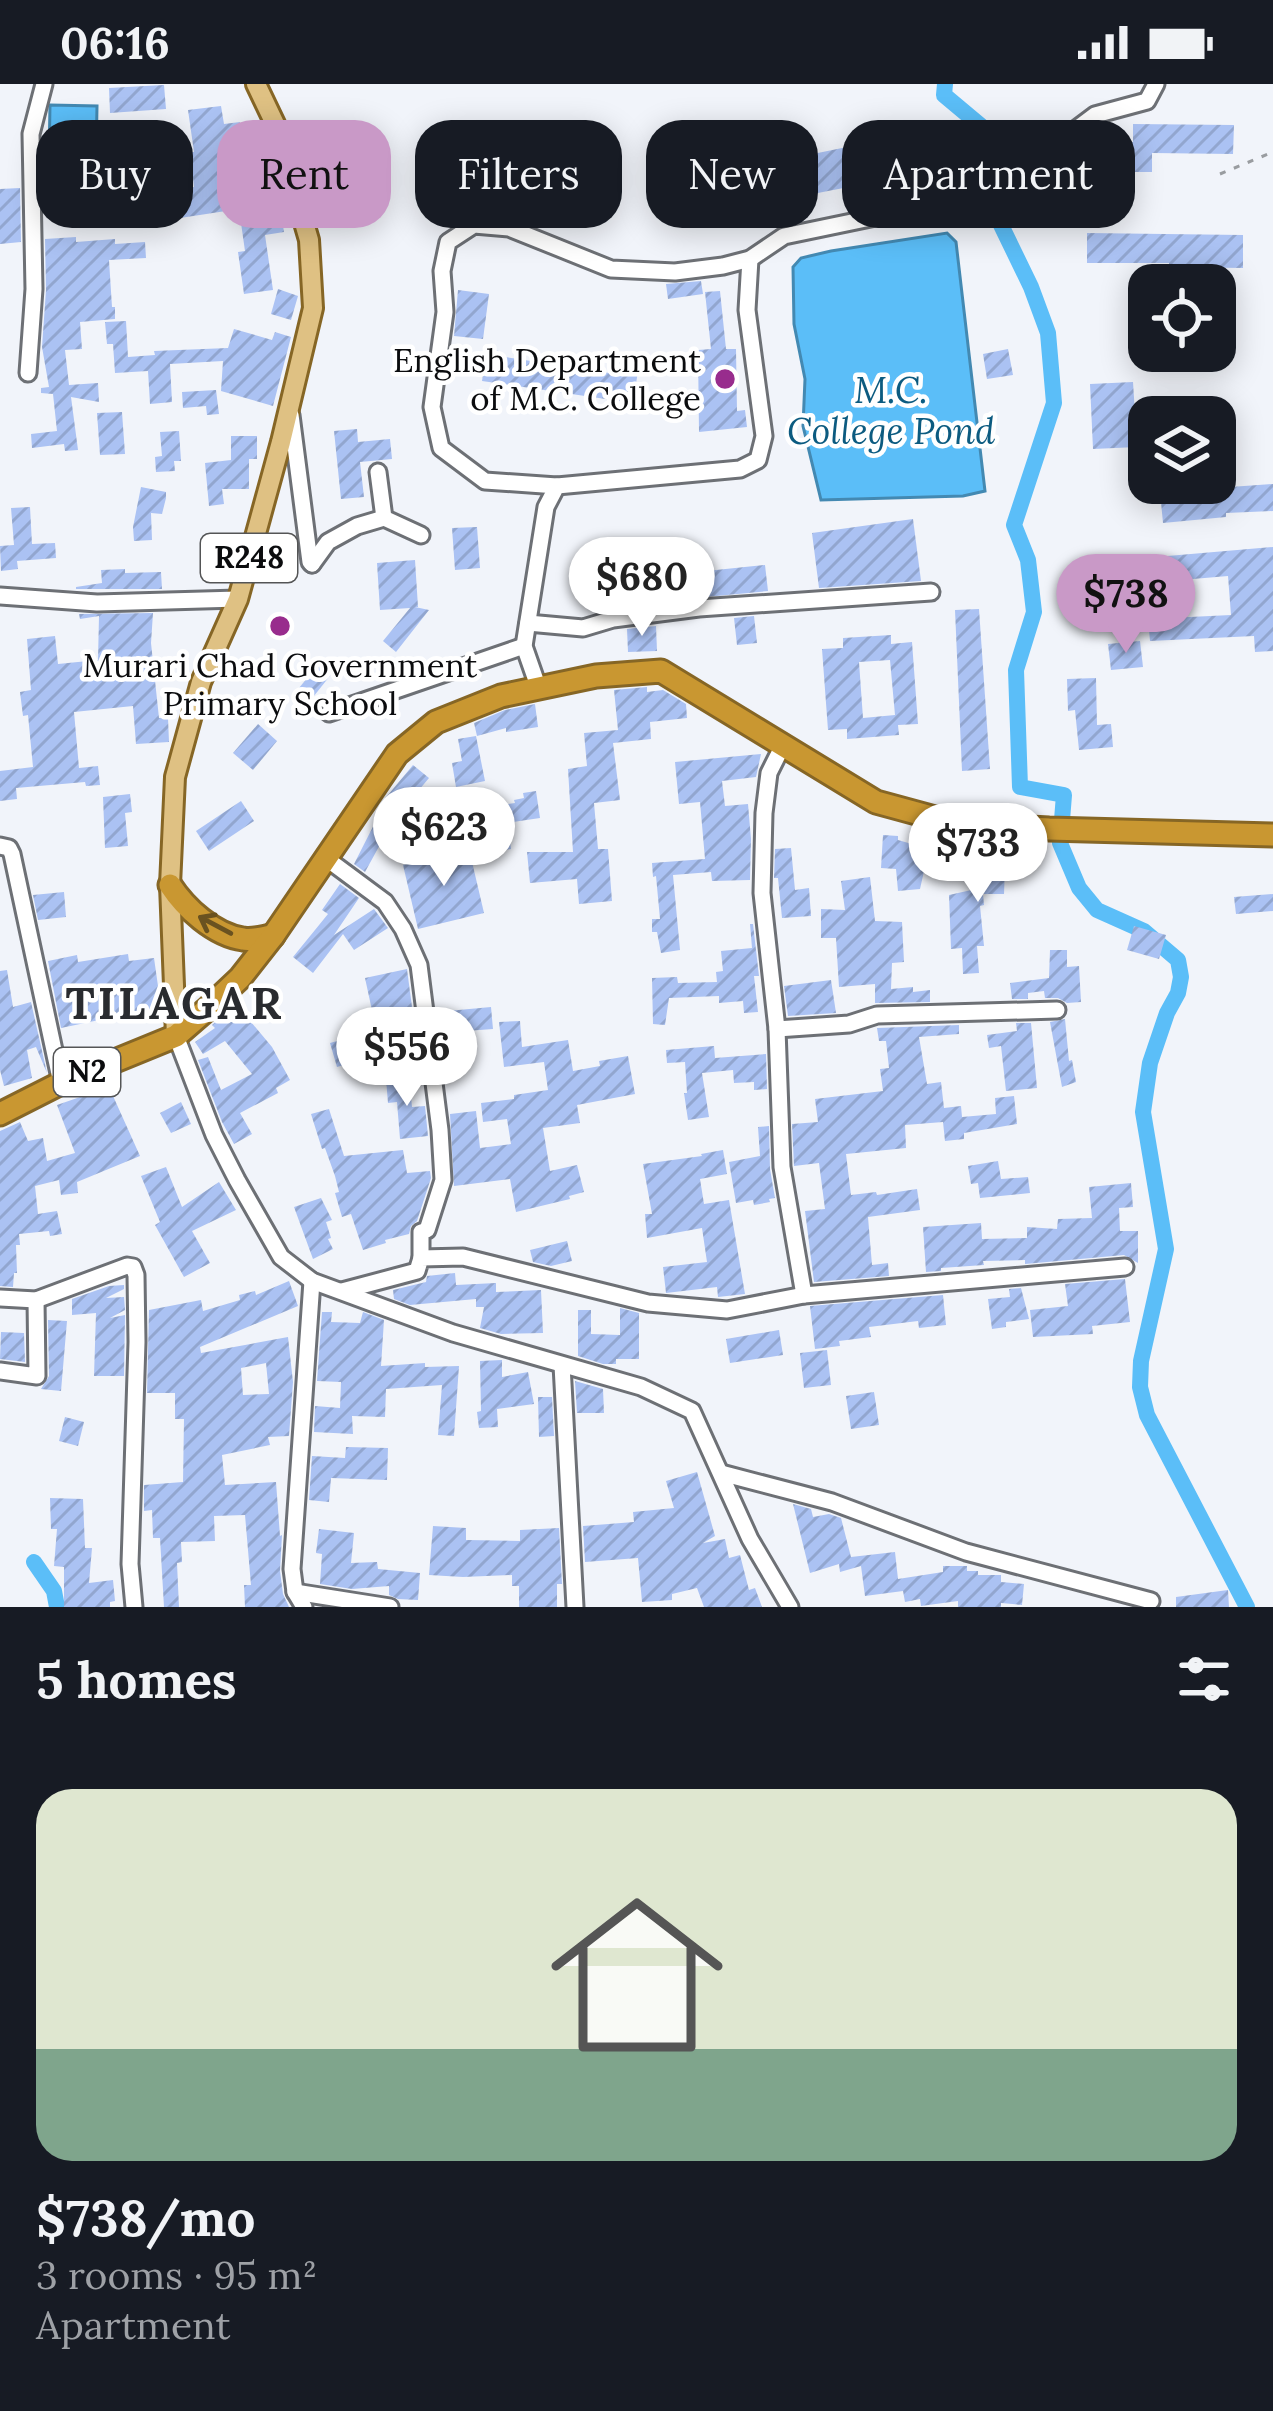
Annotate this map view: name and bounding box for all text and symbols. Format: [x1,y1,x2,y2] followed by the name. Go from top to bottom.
[60,14,170,71] text: 06:16
[36,120,193,228] chip: Buy
[217,120,391,228] chip: Rent
[415,120,622,228] chip: Filters
[646,120,818,228] chip: New
[842,120,1135,228] chip: Apartment
[1128,264,1236,504] map controls
[1128,264,1236,372] button: locate
[393,339,701,419] place label: English Department of M.C. College
[712,366,738,392] marker: English Department of M.C. College
[787,367,995,454] water label: M.C. College Pond
[1128,396,1236,504] button: layers
[201,534,297,582] road number: R248
[571,537,713,639] pin: $680
[596,551,688,601] text: $680
[1055,554,1197,656] pin: $738
[1083,568,1169,618] text: $738
[267,613,293,639] marker: Murari Chad Government Primary School
[83,644,477,724] place label: Murari Chad Government Primary School
[373,787,515,889] pin: $623
[400,801,488,851] text: $623
[907,803,1049,905] pin: $733
[936,817,1020,867] text: $733
[199,913,234,936] one-way arrow
[65,974,285,1031] district label: TILAGAR
[336,1007,478,1109] pin: $556
[363,1021,451,1071] text: $556
[54,1048,120,1096] road number: N2
[1171,1646,1237,1712] icon: filters
[36,1647,237,1712] text: 5 homes
[529,1867,745,2083] icon: home
[36,2185,255,2250] text: $738/mo
[36,2250,317,2300] text: 3 rooms · 95 m²
[36,2300,231,2350] text: Apartment

